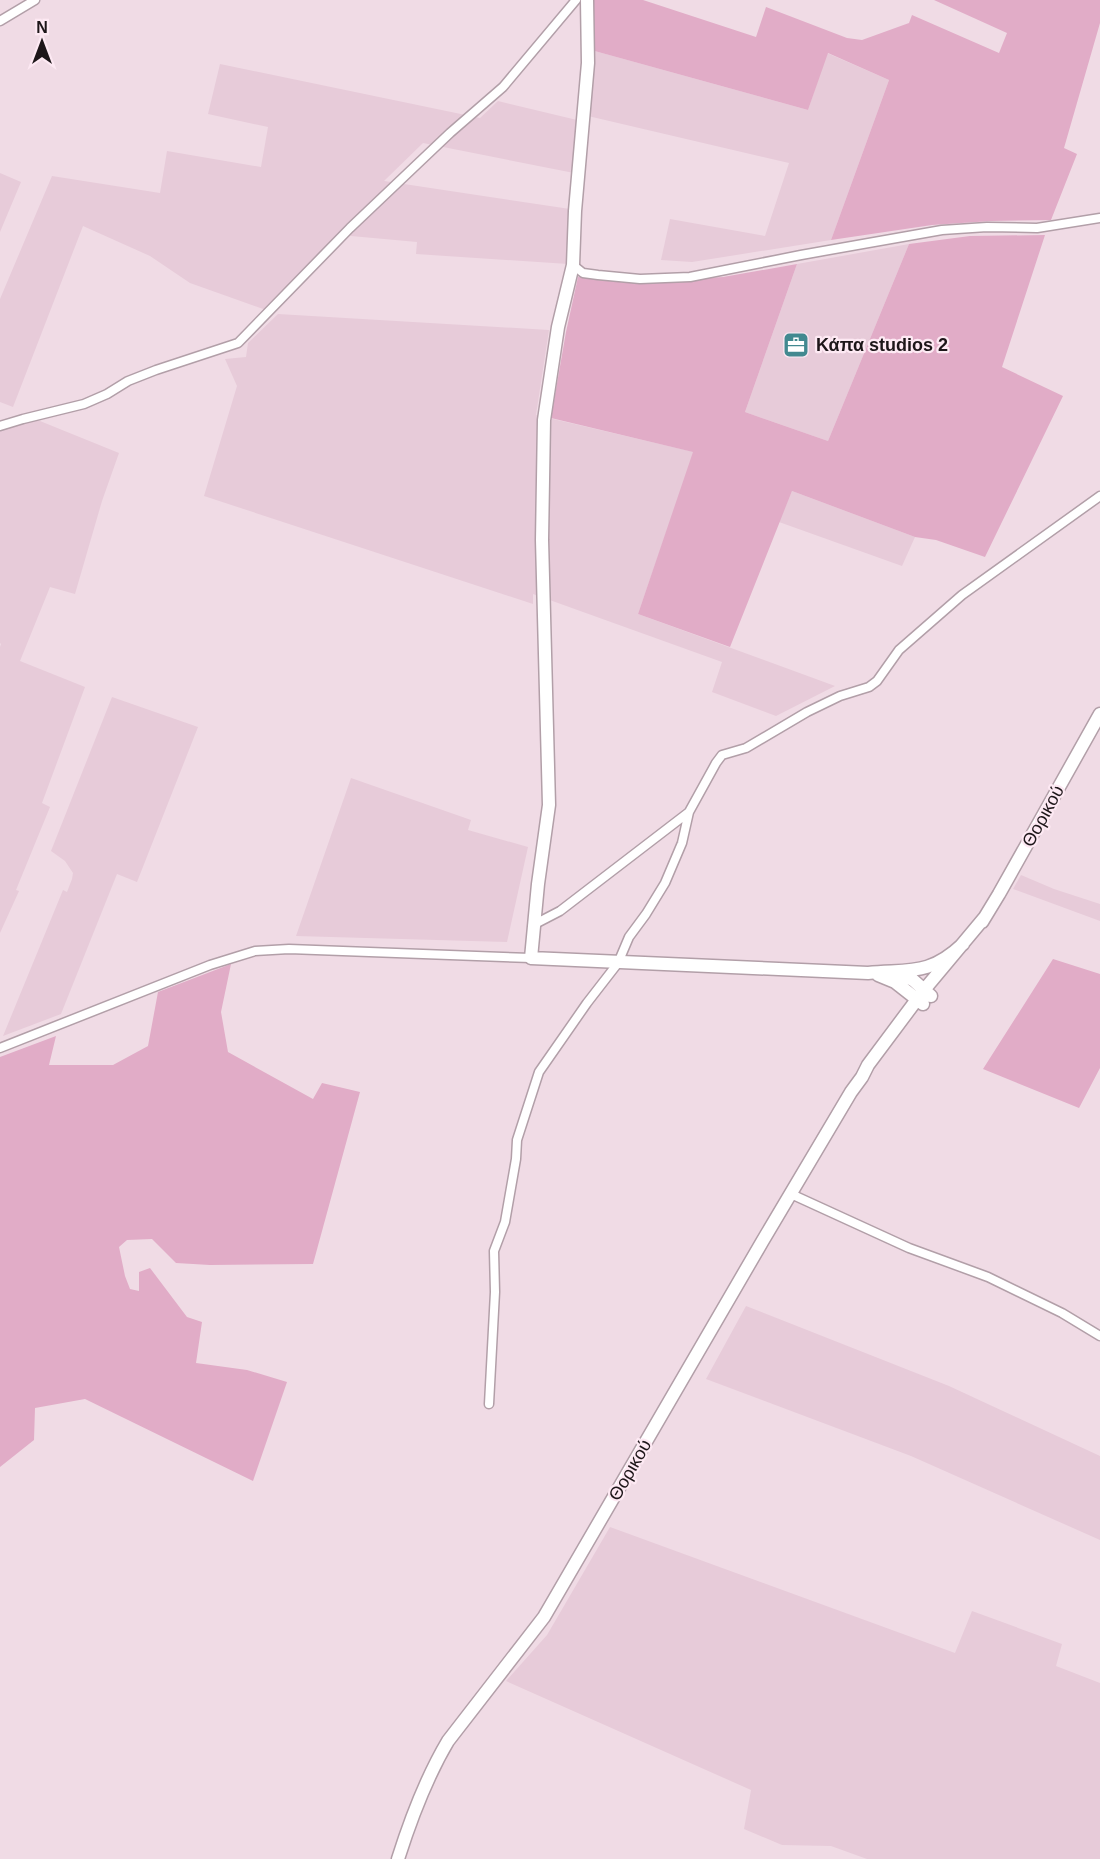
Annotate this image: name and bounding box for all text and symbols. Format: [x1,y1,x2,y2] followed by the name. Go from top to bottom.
[12,12,72,72] north arrow
[36,19,48,36] text: N
[781,330,811,360] office icon: Κάπα studios 2
[816,335,948,355] place label: Κάπα studios 2
[1018,782,1068,850] street label: Θορικού
[605,1436,655,1504] street label: Θορικού

